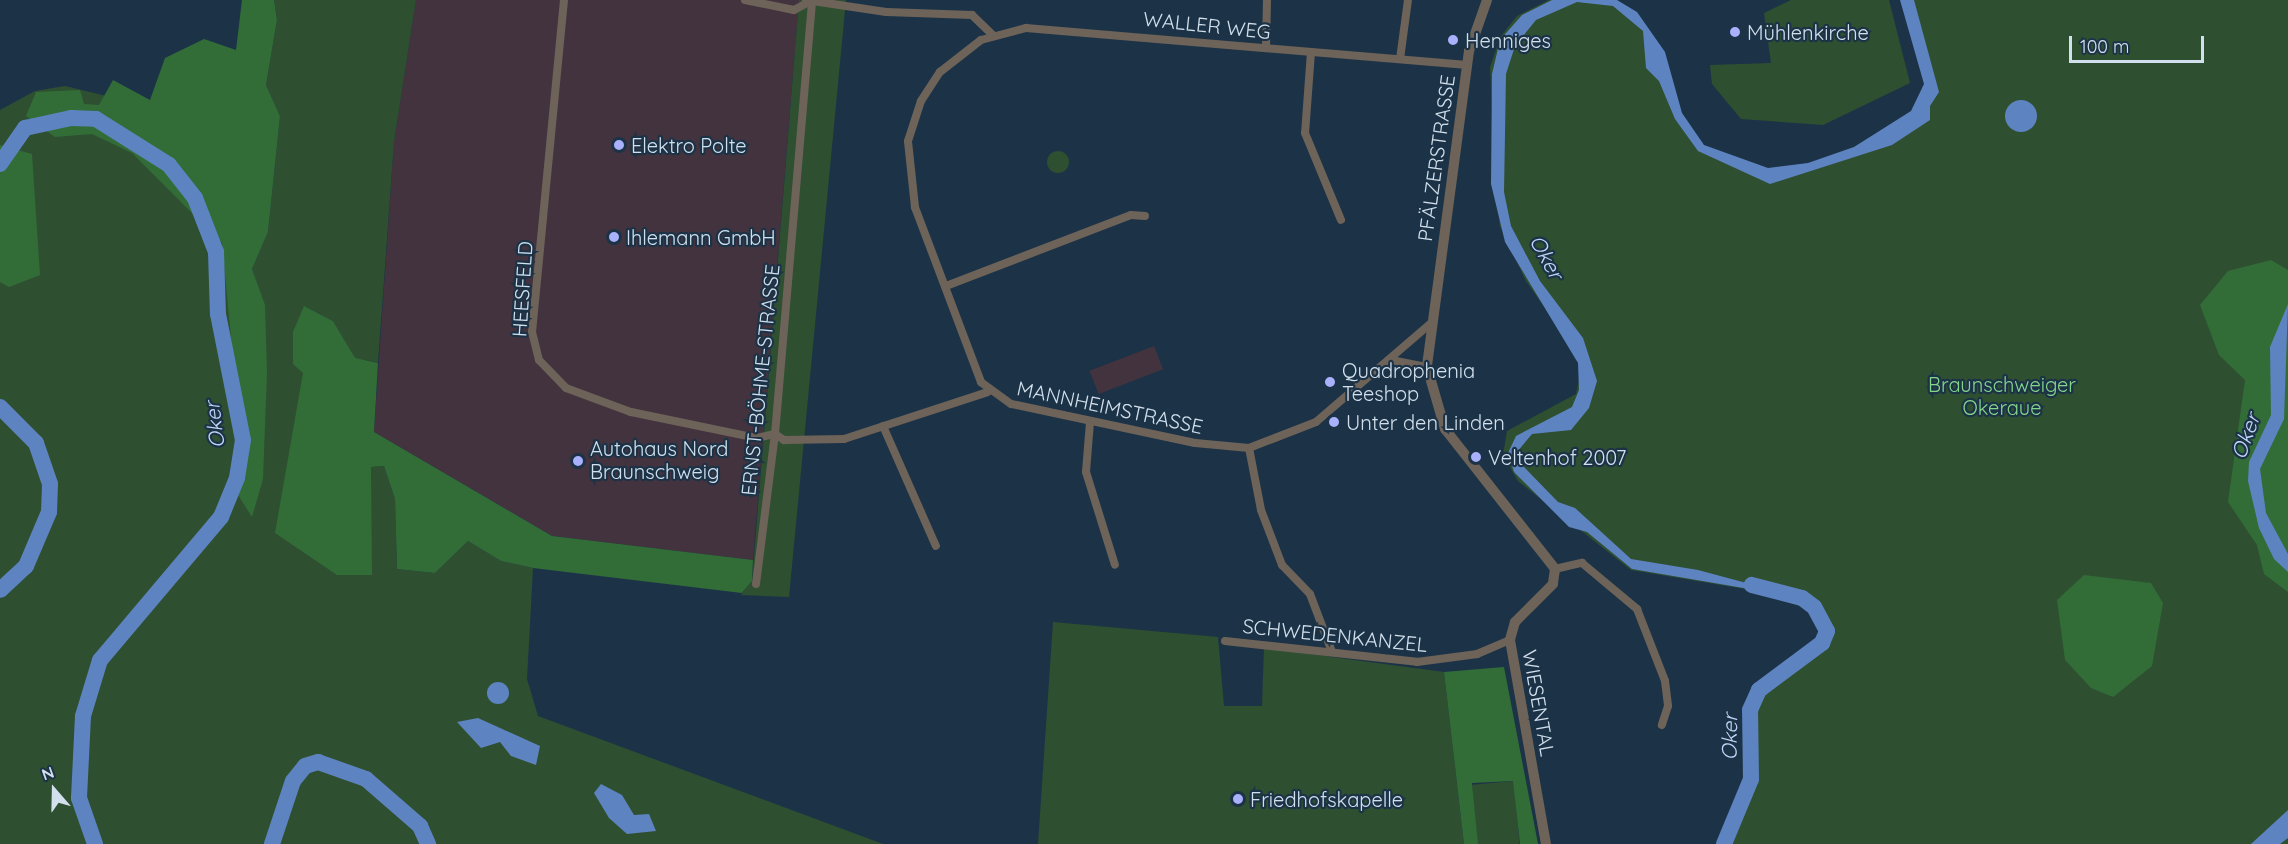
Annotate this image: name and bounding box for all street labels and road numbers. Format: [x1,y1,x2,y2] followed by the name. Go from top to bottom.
[1142,6,1272,44] street label: WALLER WEG
[1412,73,1460,243] street label: PFÄLZERSTRASSE
[507,240,537,338] street label: HEESFELD
[736,263,784,497] street label: ERNST-BÖHME-STRASSE
[1015,376,1205,438] street label: MANNHEIMSTRASSE
[1241,613,1429,657] street label: SCHWEDENKANZEL
[1518,648,1560,758] street label: WIESENTAL

